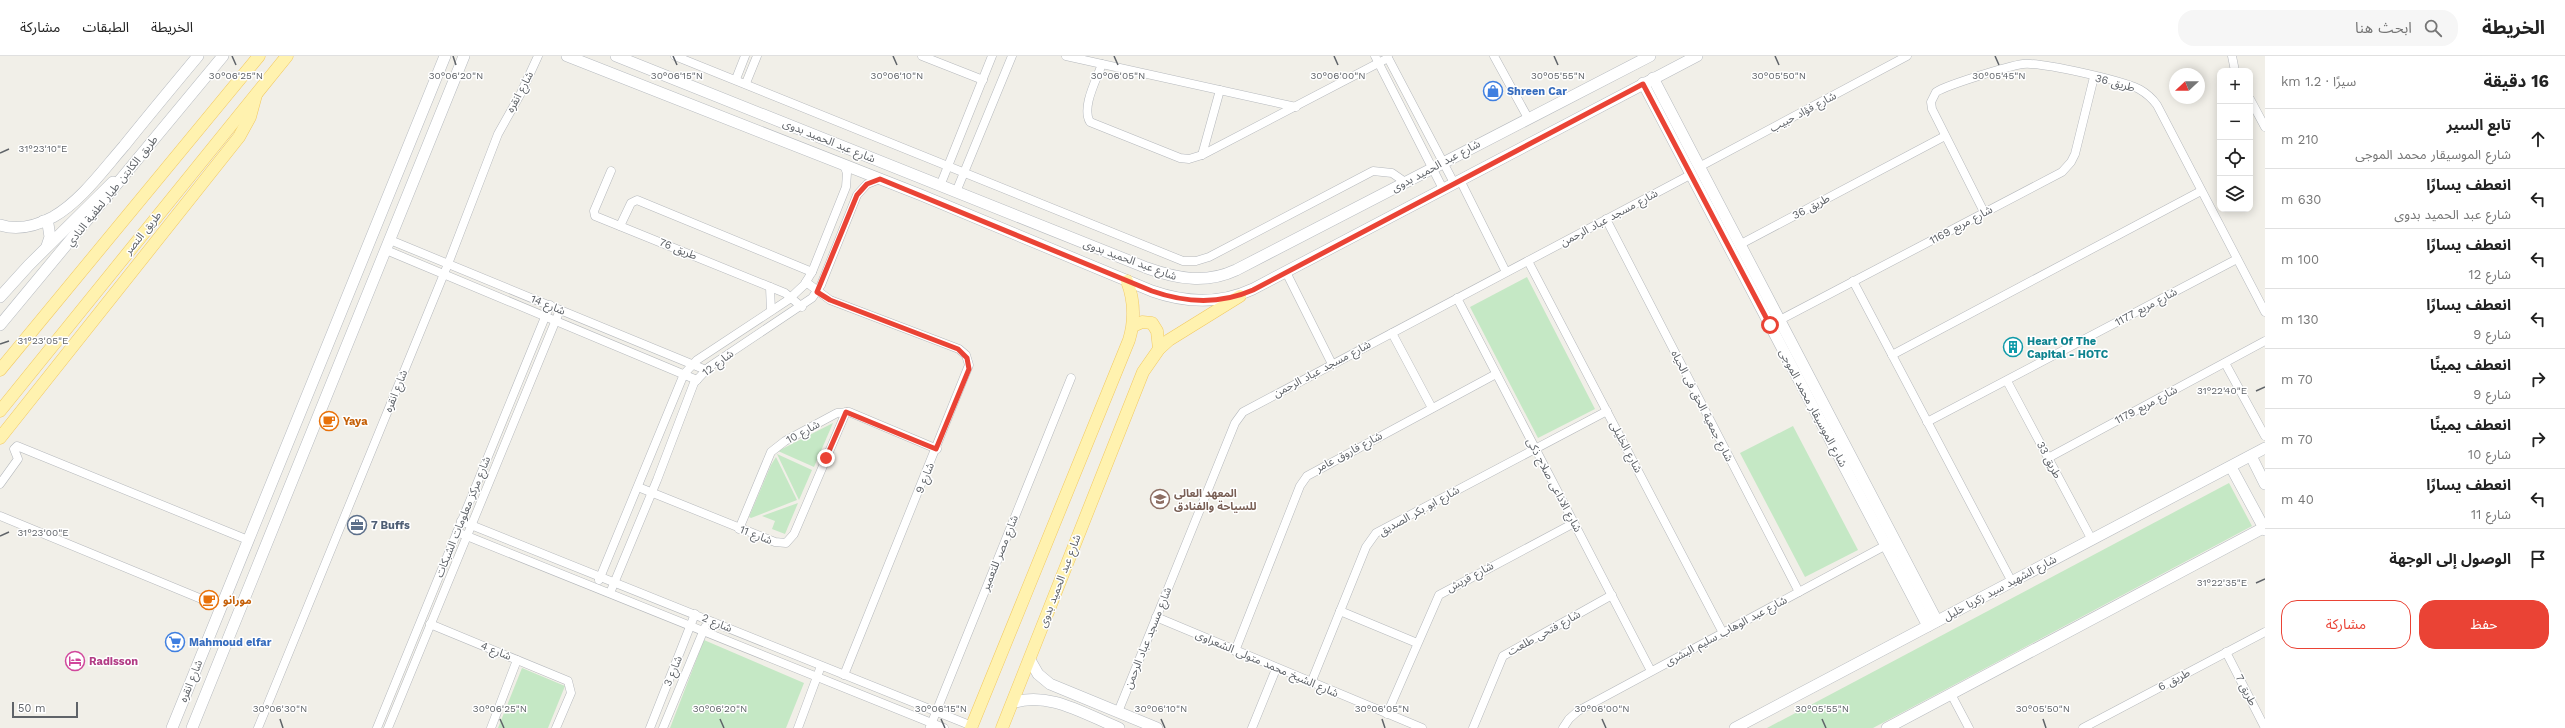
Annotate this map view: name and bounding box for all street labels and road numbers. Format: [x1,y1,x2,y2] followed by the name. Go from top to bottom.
[504,69,537,115] street label: شارع انقره
[2094,71,2136,95] street label: طريق 36
[1768,89,1839,136] street label: شارع فؤاد حبيب
[780,116,878,167] street label: شارع عبد الحميد بدوى
[63,133,163,250] street label: طريق الكابتن طيار لطفية النادي
[1389,137,1483,196] street label: شارع عبد الحميد بدوى
[1558,187,1661,250] street label: شارع مسجد عباد الرحمن
[1790,192,1832,222] street label: طريق 36
[1927,203,1996,248] street label: شارع مربع 1169
[121,209,164,258] street label: طريق النصر
[657,235,699,263] street label: طريق 76
[1081,237,1179,284] street label: شارع عبد الحميد بدوى
[2113,285,2180,330] street label: شارع مربع 1177
[528,292,568,319] street label: شارع 14
[1271,338,1374,401] street label: شارع مسجد عباد الرحمن
[700,347,737,380] street label: شارع 12
[1775,347,1850,470] street label: شارع الموسيقار محمد الموجى
[1667,348,1736,465] street label: شارع جمعية الحق فى الحياه
[382,368,411,414] street label: شارع انقره
[2112,383,2180,428] street label: شارع مربع 1179
[784,417,823,447] street label: شارع 10
[1606,419,1645,476] street label: شارع الخليلى
[1313,429,1385,476] street label: شارع فاروق عامر
[1523,436,1584,535] street label: شارع الاذاعى صلاح ذكى
[2034,439,2064,481] street label: طريق 33
[433,454,494,580] street label: شارع مركز معلومات الشبكات
[913,460,938,496] street label: شارع 9
[1376,483,1462,539] street label: شارع ابو بكر الصديق
[979,513,1022,594] street label: شارع مصر للتعمير
[738,523,774,548] street label: شارع 11
[1036,532,1085,630] street label: شارع عبد الحميد بدوى
[1941,553,2059,624] street label: شارع الشهيد سيد زكريا خليل
[1444,559,1497,596] street label: شارع قريش
[1122,585,1175,691] street label: شارع مسجد عباد الرحمن
[1663,593,1790,670] street label: شارع عبد الوهاب سليم البشرى
[1505,607,1584,659] street label: شارع فتحى طلعت
[700,611,734,636] street label: شارع 2
[1193,628,1341,701] street label: شارع الشيخ محمد متولى الشعراوى
[478,639,514,664] street label: شارع 4
[661,654,686,688] street label: شارع 3
[177,658,206,704] street label: شارع انقره
[2156,666,2192,694] street label: طريق 6
[2233,672,2259,708] street label: طريق 7

